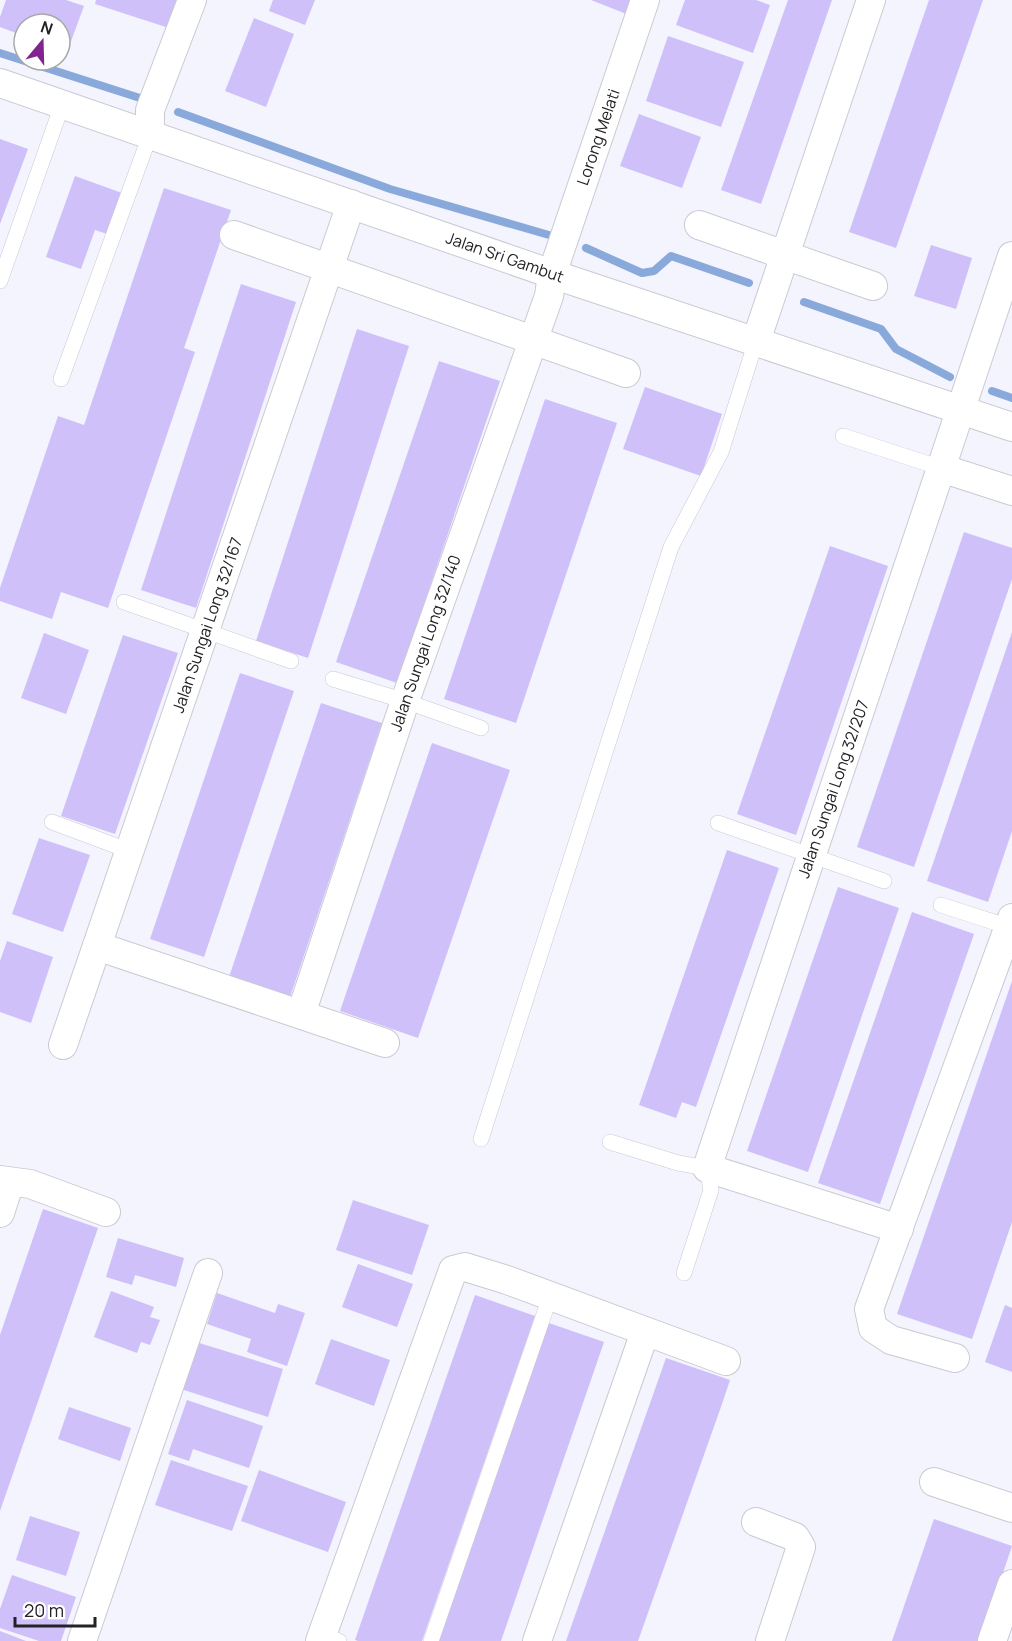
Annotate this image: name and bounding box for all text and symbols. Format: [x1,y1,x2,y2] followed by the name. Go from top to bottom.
[12,12,72,72] north arrow
[38,16,56,40] text: N
[571,86,625,188] street label: Lorong Melati
[443,227,567,287] street label: Jalan Sri Gambut
[167,534,247,716] street label: Jalan Sungai Long 32/167
[384,552,466,734] street label: Jalan Sungai Long 32/140
[792,697,874,881] street label: Jalan Sungai Long 32/207
[15,1590,94,1628] scale bar
[24,1598,64,1622] text: 20 m

